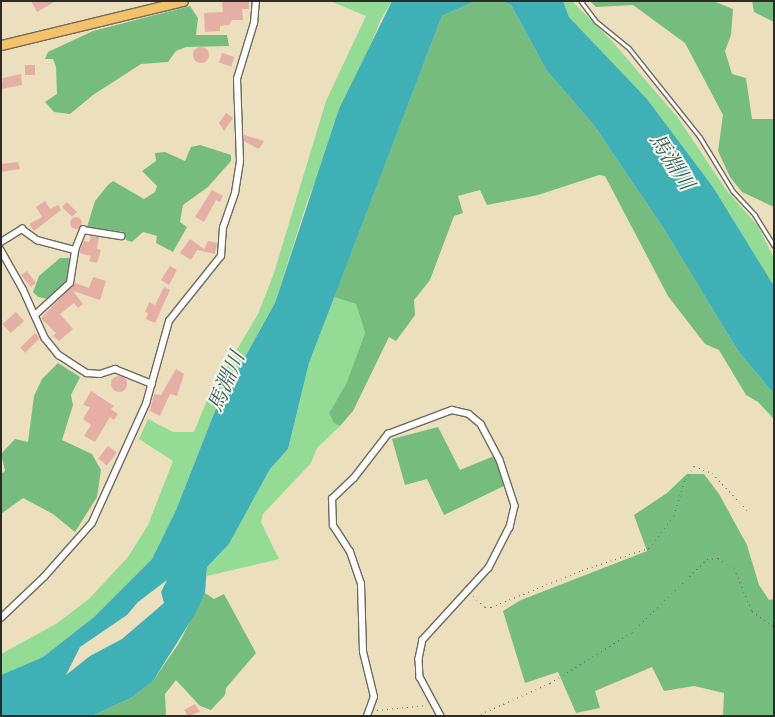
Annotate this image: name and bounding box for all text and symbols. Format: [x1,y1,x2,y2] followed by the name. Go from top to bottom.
[643,129,699,195] water label: 馬淵川
[203,348,251,416] water label: 馬淵川

